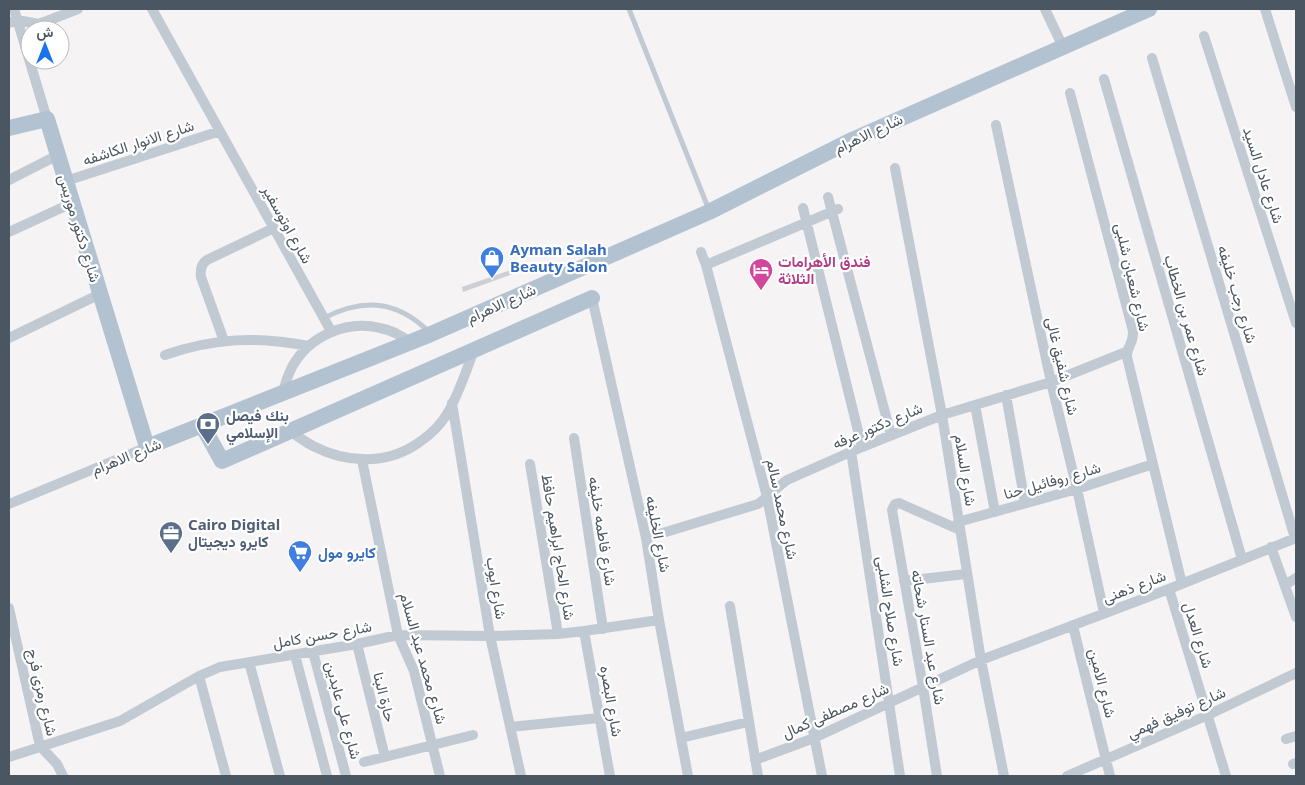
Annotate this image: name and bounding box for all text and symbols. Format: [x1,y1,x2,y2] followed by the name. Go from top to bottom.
[20,20,70,70] north arrow
[37,22,54,41] text: ش
[830,108,907,159] street label: شارع الاهرام
[80,115,197,171] street label: شارع الانوار الكاشفه
[1237,124,1289,227] street label: شارع عادل السيد
[52,172,106,285] street label: شارع دكتور موريس
[256,180,318,268] street label: شارع اوتوسفير
[1109,221,1155,334] street label: شارع شعبان شلبى
[510,239,608,276] place label: Ayman Salah Beauty Salon
[1212,243,1262,346] street label: شارع رجب خليفه
[479,245,505,279] shop icon: Ayman Salah Beauty Salon
[778,251,871,288] place label: فندق الأهرامات الثلاثة
[1158,252,1214,378] street label: شارع عمر بن الخطاب
[748,257,774,291] hotel icon: فندق الأهرامات الثلاثة
[463,279,540,329] street label: شارع الاهرام
[1040,315,1084,418] street label: شارع شفيق غالى
[829,397,926,455] street label: شارع دكتور عرفه
[226,405,289,446] place label: بنك فيصل الإسلامي
[195,411,221,445] bank icon: بنك فيصل الإسلامي
[88,433,165,481] street label: شارع الاهرام
[948,433,982,508] street label: شارع السلام
[761,457,803,562] street label: شارع محمد سالم
[1001,457,1104,505] street label: شارع روفائيل حنا
[536,473,580,622] street label: شارع الحاج ابراهيم حافظ
[583,475,622,588] street label: شارع فاطمه خليفه
[640,494,676,575] street label: شارع الخليفه
[188,514,280,551] place label: Cairo Digital كايرو ديجيتال
[158,520,184,554] office icon: Cairo Digital كايرو ديجيتال
[287,539,313,573] supermarket icon: كايرو مول
[318,542,376,562] place label: كايرو مول
[480,555,512,621] street label: شارع ايوب
[870,555,910,668] street label: شارع صلاح الشلبى
[1099,565,1169,609] street label: شارع ذهنى
[905,568,951,707] street label: شارع عبد الستار شحاته
[394,590,452,727] street label: شارع محمد عبد السلام
[1178,600,1219,671] street label: شارع العدل
[271,615,374,655] street label: شارع حسن كامل
[21,646,63,738] street label: شارع رمزى فرج
[1083,646,1121,720] street label: شارع الامين
[319,659,367,762] street label: شارع على عابدين
[594,664,628,738] street label: شارع البصره
[369,670,401,724] street label: حارة البنا
[778,677,893,744] street label: شارع مصطفى كمال
[1124,681,1230,746] street label: شارع توفيق فهمي

